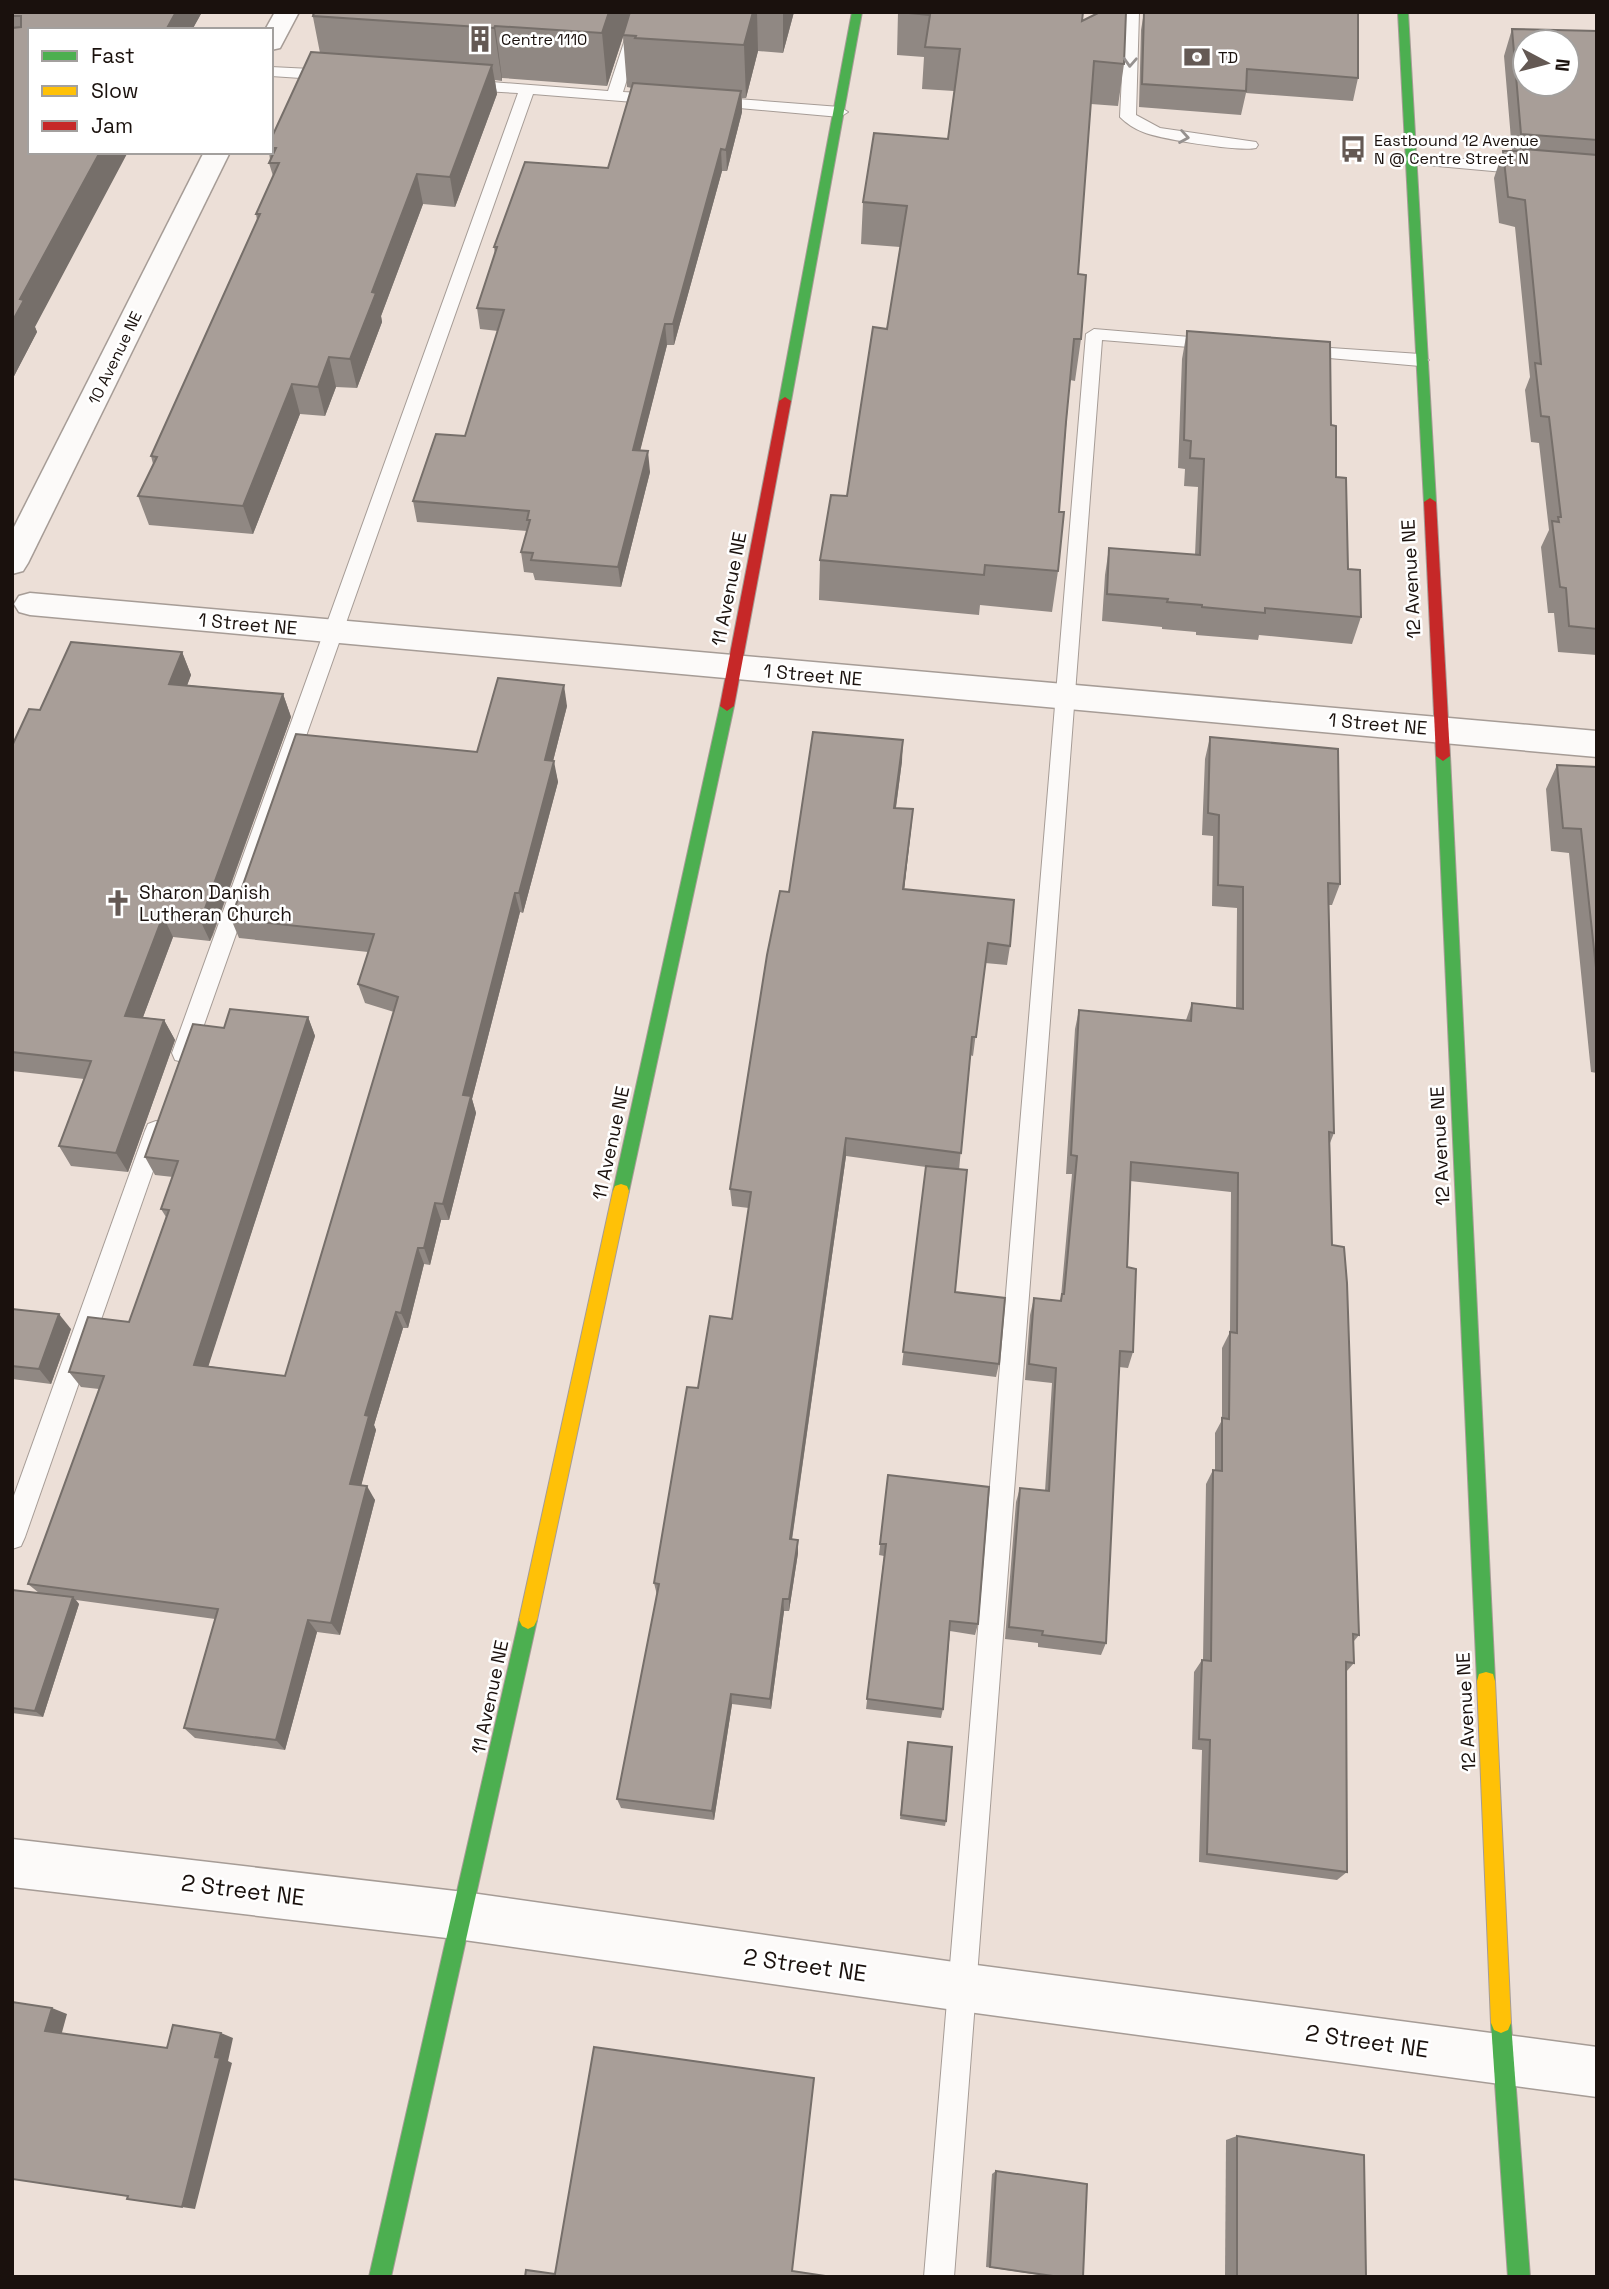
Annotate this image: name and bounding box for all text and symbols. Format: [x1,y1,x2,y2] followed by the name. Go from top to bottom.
[465,24,495,54] building icon: Centre 1110
[28,28,273,154] legend
[1511,28,1581,98] north arrow
[501,29,587,50] place label: Centre 1110
[91,42,135,69] text: Fast
[1182,42,1212,72] bank icon: TD
[1218,47,1238,68] place label: TD
[1122,56,1137,67] one-way arrow
[1549,57,1576,73] text: N
[91,77,139,104] text: Slow
[91,112,133,139] text: Jam
[1178,129,1190,144] one-way arrow
[1374,130,1539,169] place label: Eastbound 12 Avenue N @ Centre Street N
[1338,134,1368,164] bus stop icon: Eastbound 12 Avenue N @ Centre Street N
[83,308,147,408] street label: 10 Avenue NE
[1395,519,1427,639] street label: 12 Avenue NE
[706,530,752,648] street label: 11 Avenue NE
[198,607,298,641] street label: 1 Street NE
[763,658,863,692] street label: 1 Street NE
[1328,707,1428,741] street label: 1 Street NE
[139,880,292,927] place label: Sharon Danish Lutheran Church
[103,888,133,918] church icon: Sharon Danish Lutheran Church
[587,1084,635,1202] street label: 11 Avenue NE
[1424,1086,1456,1206] street label: 12 Avenue NE
[466,1638,514,1756] street label: 11 Avenue NE
[1450,1652,1482,1772] street label: 12 Avenue NE
[180,1868,306,1912] street label: 2 Street NE
[741,1942,869,1988] street label: 2 Street NE
[1303,2018,1431,2064] street label: 2 Street NE

